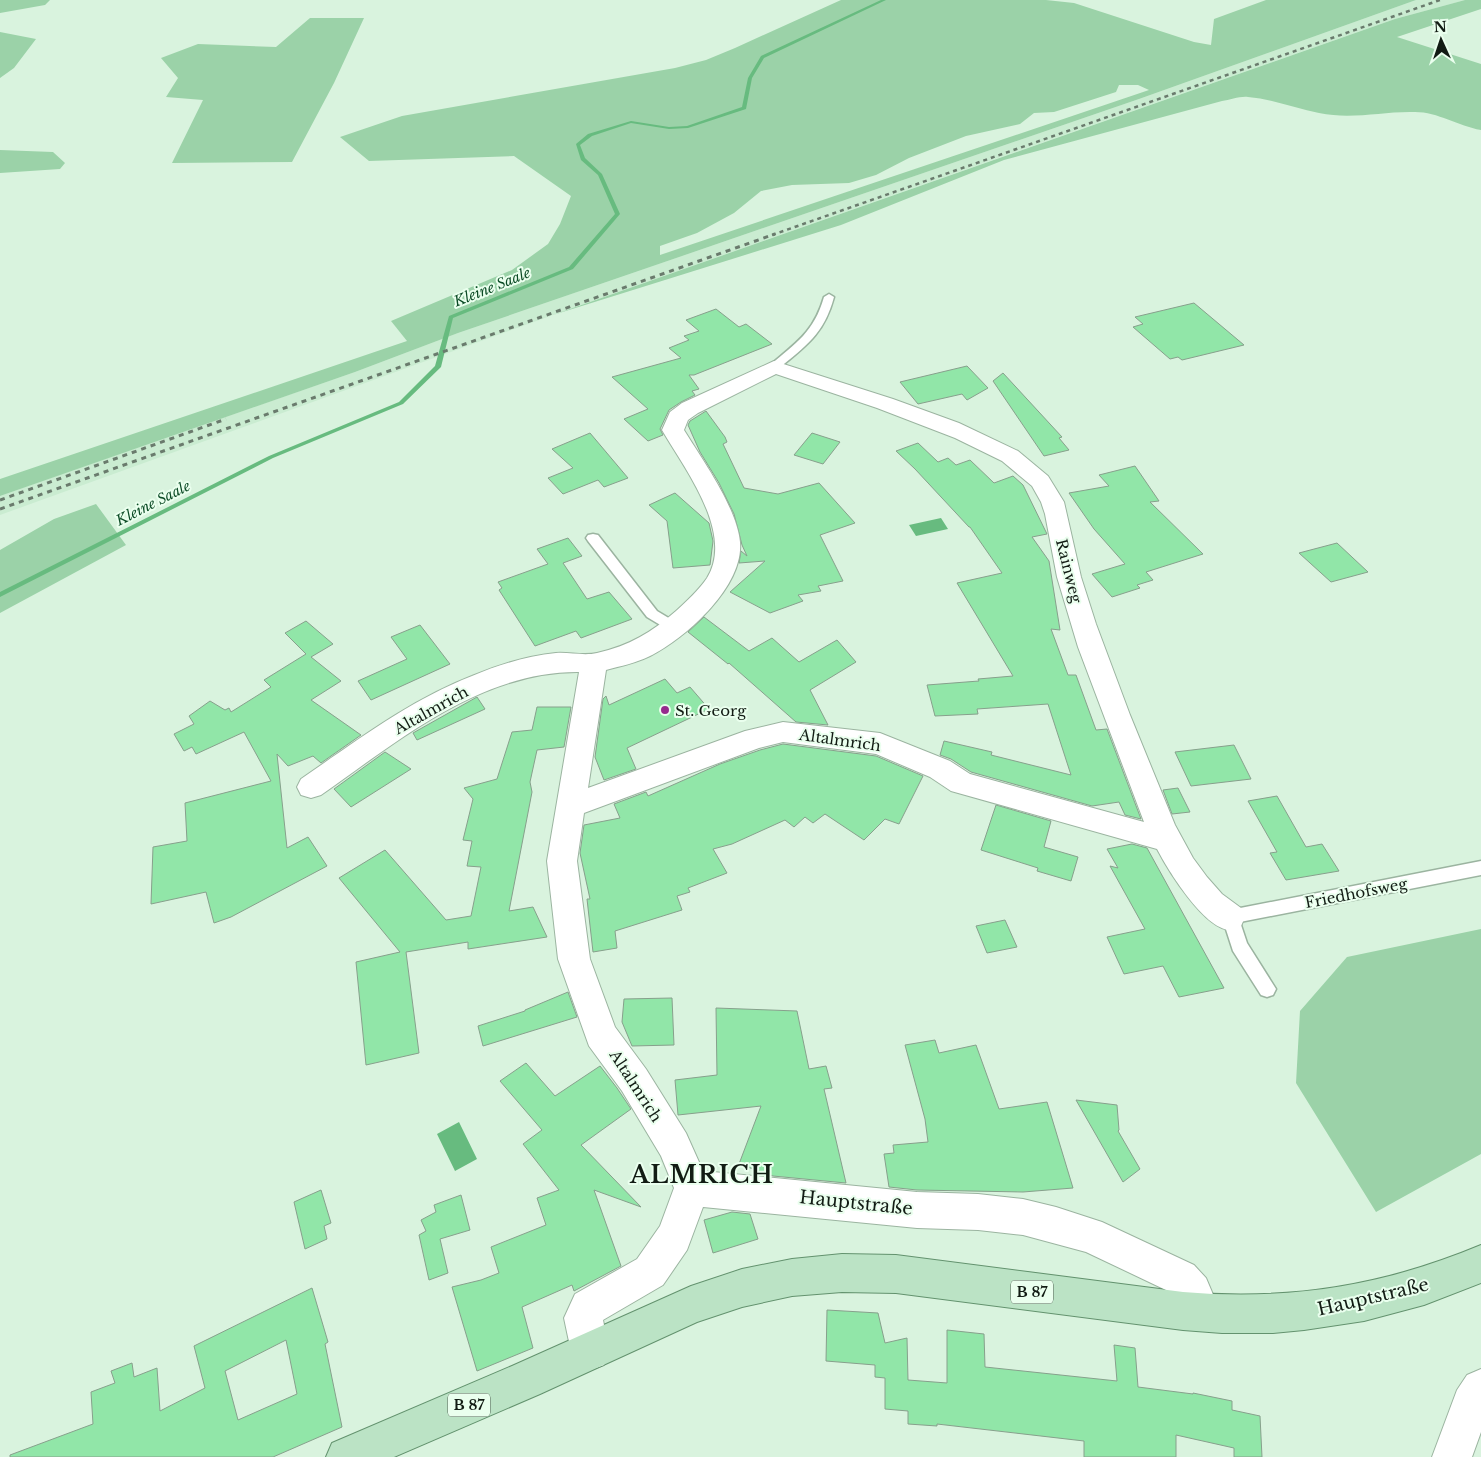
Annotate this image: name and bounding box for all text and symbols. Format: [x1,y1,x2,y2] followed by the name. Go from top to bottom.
[1416,15,1466,65] north arrow
[1433,18,1447,36] text: N
[450,263,534,311] water label: Kleine Saale
[112,476,194,530] water label: Kleine Saale
[1052,537,1086,606] street label: Rainweg
[390,682,471,739] street label: Altalmrich
[675,701,747,720] place label: St. Georg
[659,704,671,716] marker: St. Georg
[797,725,882,755] street label: Altalmrich
[1303,874,1410,912] street label: Friedhofsweg
[605,1046,666,1126] street label: Altalmrich
[629,1160,774,1189] district label: ALMRICH
[798,1186,914,1220] street label: Hauptstraße
[1315,1273,1431,1321] street label: Hauptstraße
[1011,1280,1053,1304] road number: B 87
[448,1394,490,1416] road number: B 87

